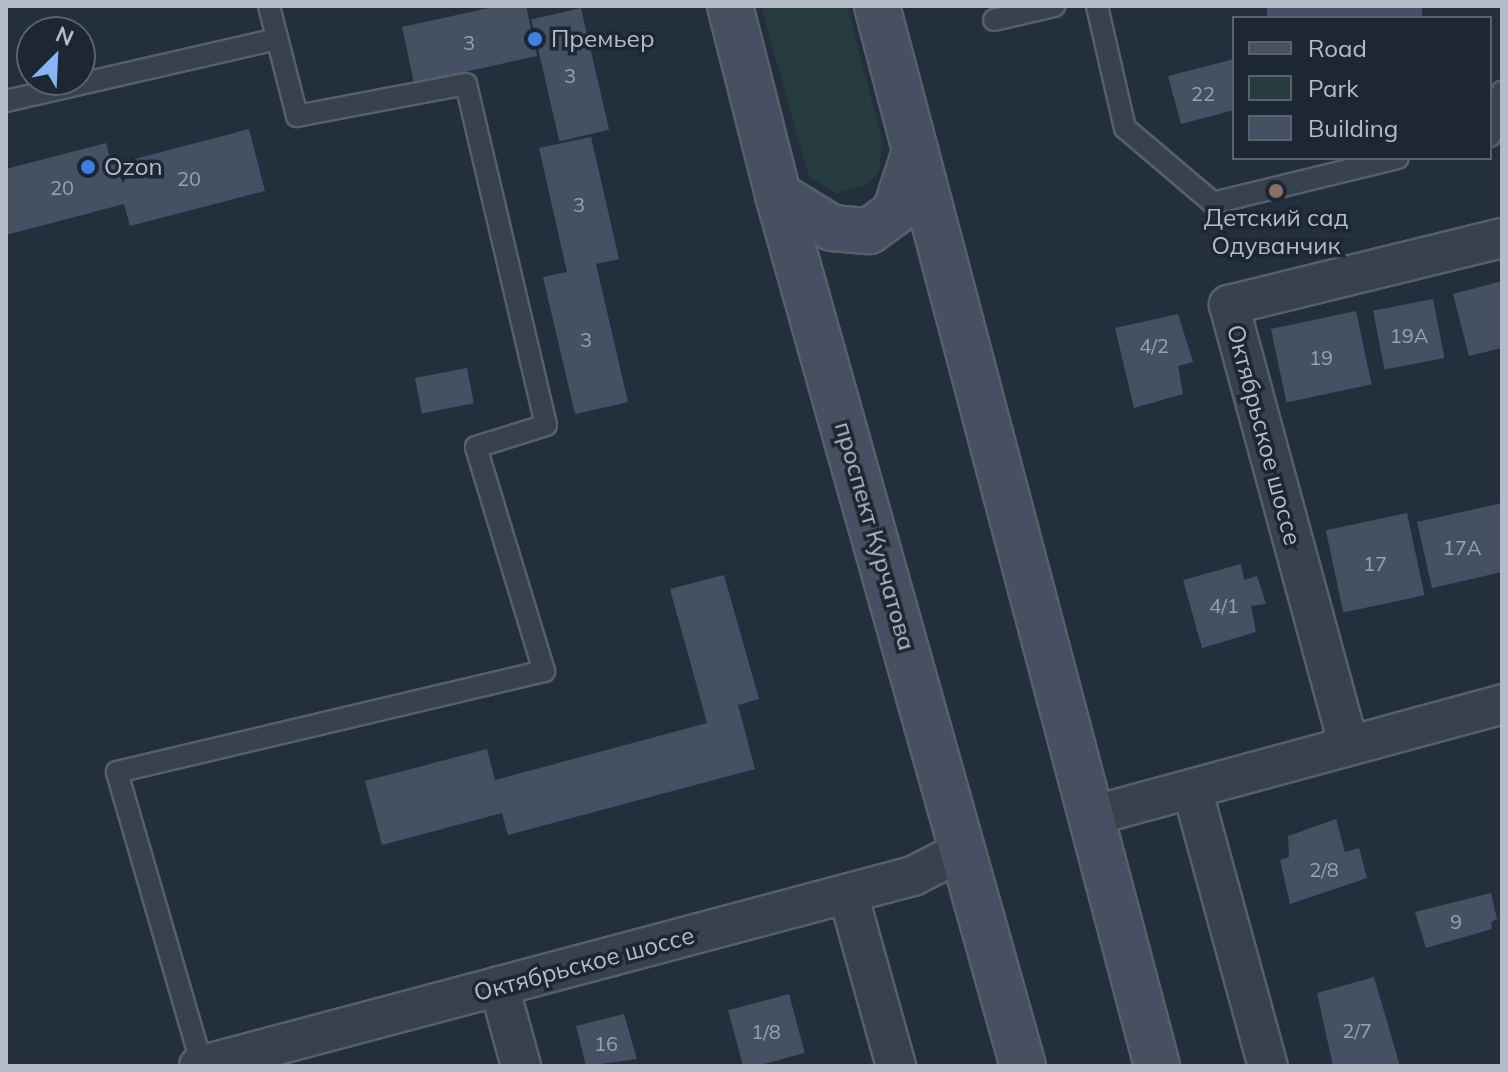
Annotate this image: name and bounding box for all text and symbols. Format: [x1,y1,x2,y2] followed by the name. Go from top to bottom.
[16,16,96,96] north arrow
[1232,16,1492,160] legend
[52,20,78,52] text: N
[551,25,655,53] place label: Премьер
[463,30,475,54] house number: 3
[526,30,544,48] marker: Премьер
[1308,33,1367,63] text: Road
[564,63,576,87] house number: 3
[1308,73,1359,103] text: Park
[1191,81,1215,105] house number: 22
[1308,113,1398,143] text: Building
[104,153,163,181] place label: Ozon
[79,158,97,176] marker: Ozon
[177,166,201,190] house number: 20
[50,175,74,199] house number: 20
[1267,182,1285,200] marker: Детский сад Одуванчик
[573,192,585,216] house number: 3
[1204,204,1348,260] place label: Детский сад Одуванчик
[1221,322,1307,548] street label: Октябрьское шоссе
[1390,323,1428,347] house number: 19А
[580,327,592,351] house number: 3
[1139,333,1169,357] house number: 4/2
[1309,345,1333,369] house number: 19
[829,418,921,654] street label: проспект Курчатова
[1443,535,1481,559] house number: 17А
[1363,551,1387,575] house number: 17
[1209,593,1239,617] house number: 4/1
[1309,857,1339,881] house number: 2/8
[1450,909,1462,933] house number: 9
[471,921,697,1007] street label: Октябрьское шоссе
[1342,1018,1372,1042] house number: 2/7
[751,1019,781,1043] house number: 1/8
[594,1031,618,1055] house number: 16

